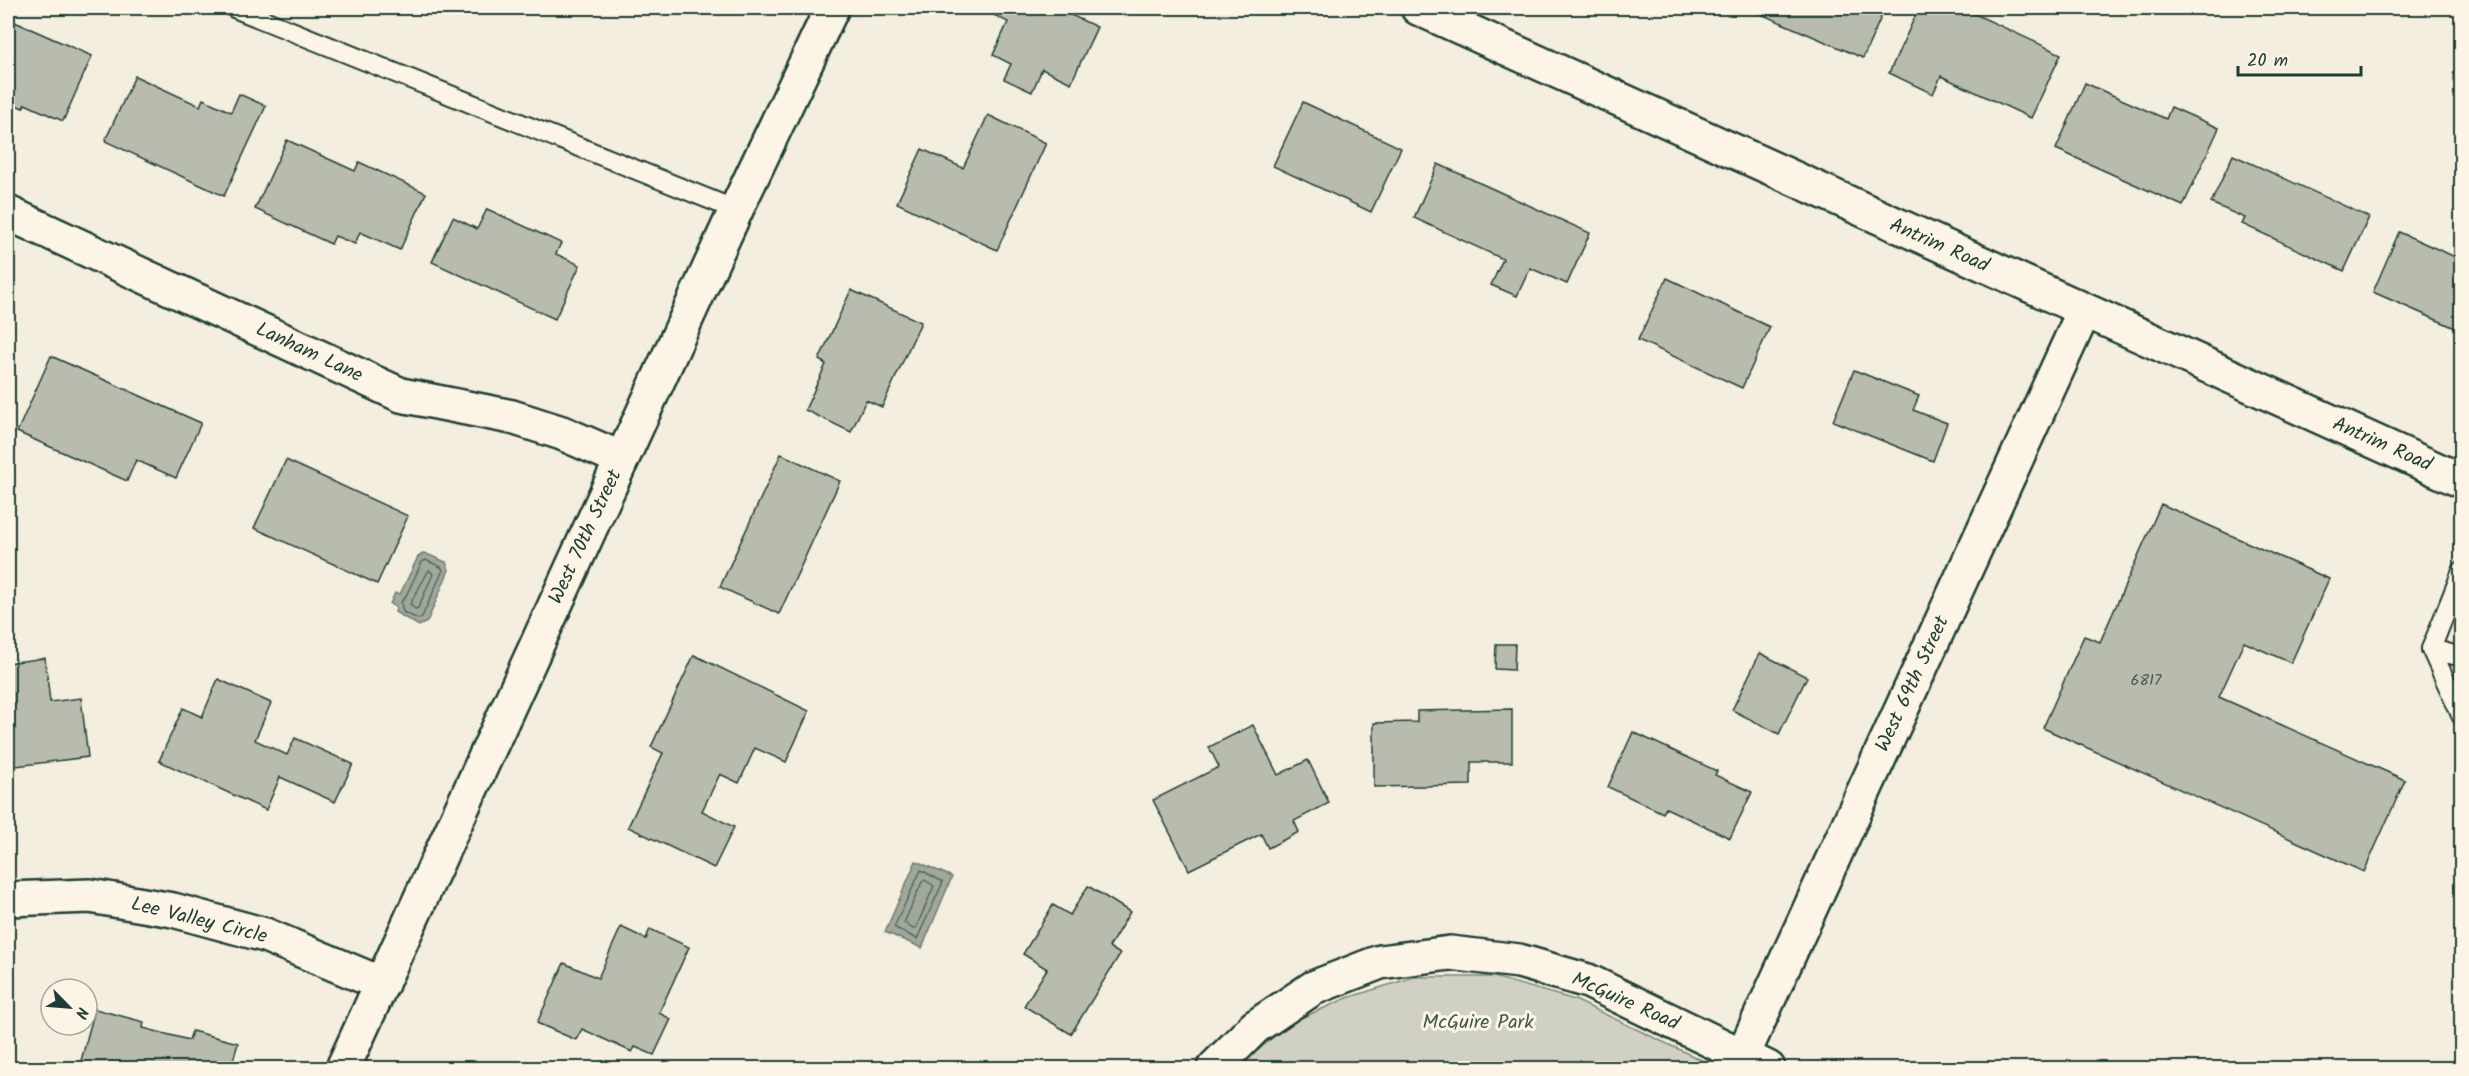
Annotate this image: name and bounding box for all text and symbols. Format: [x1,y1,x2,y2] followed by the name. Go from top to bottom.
[2238,39,2361,77] scale bar
[2247,47,2288,76] text: 20 m
[1884,210,1995,283] street label: Antrim Road
[250,314,368,392] street label: Lanham Lane
[2327,409,2438,482] street label: Antrim Road
[541,464,631,610] street label: West 70th Street
[1867,610,1959,757] street label: West 69th Street
[2131,668,2162,693] house number: 6817
[128,889,270,953] street label: Lee Valley Circle
[1566,964,1685,1040] street label: McGuire Road
[39,977,99,1037] north arrow
[68,1003,95,1023] text: N
[1422,1007,1534,1039] park label: McGuire Park

